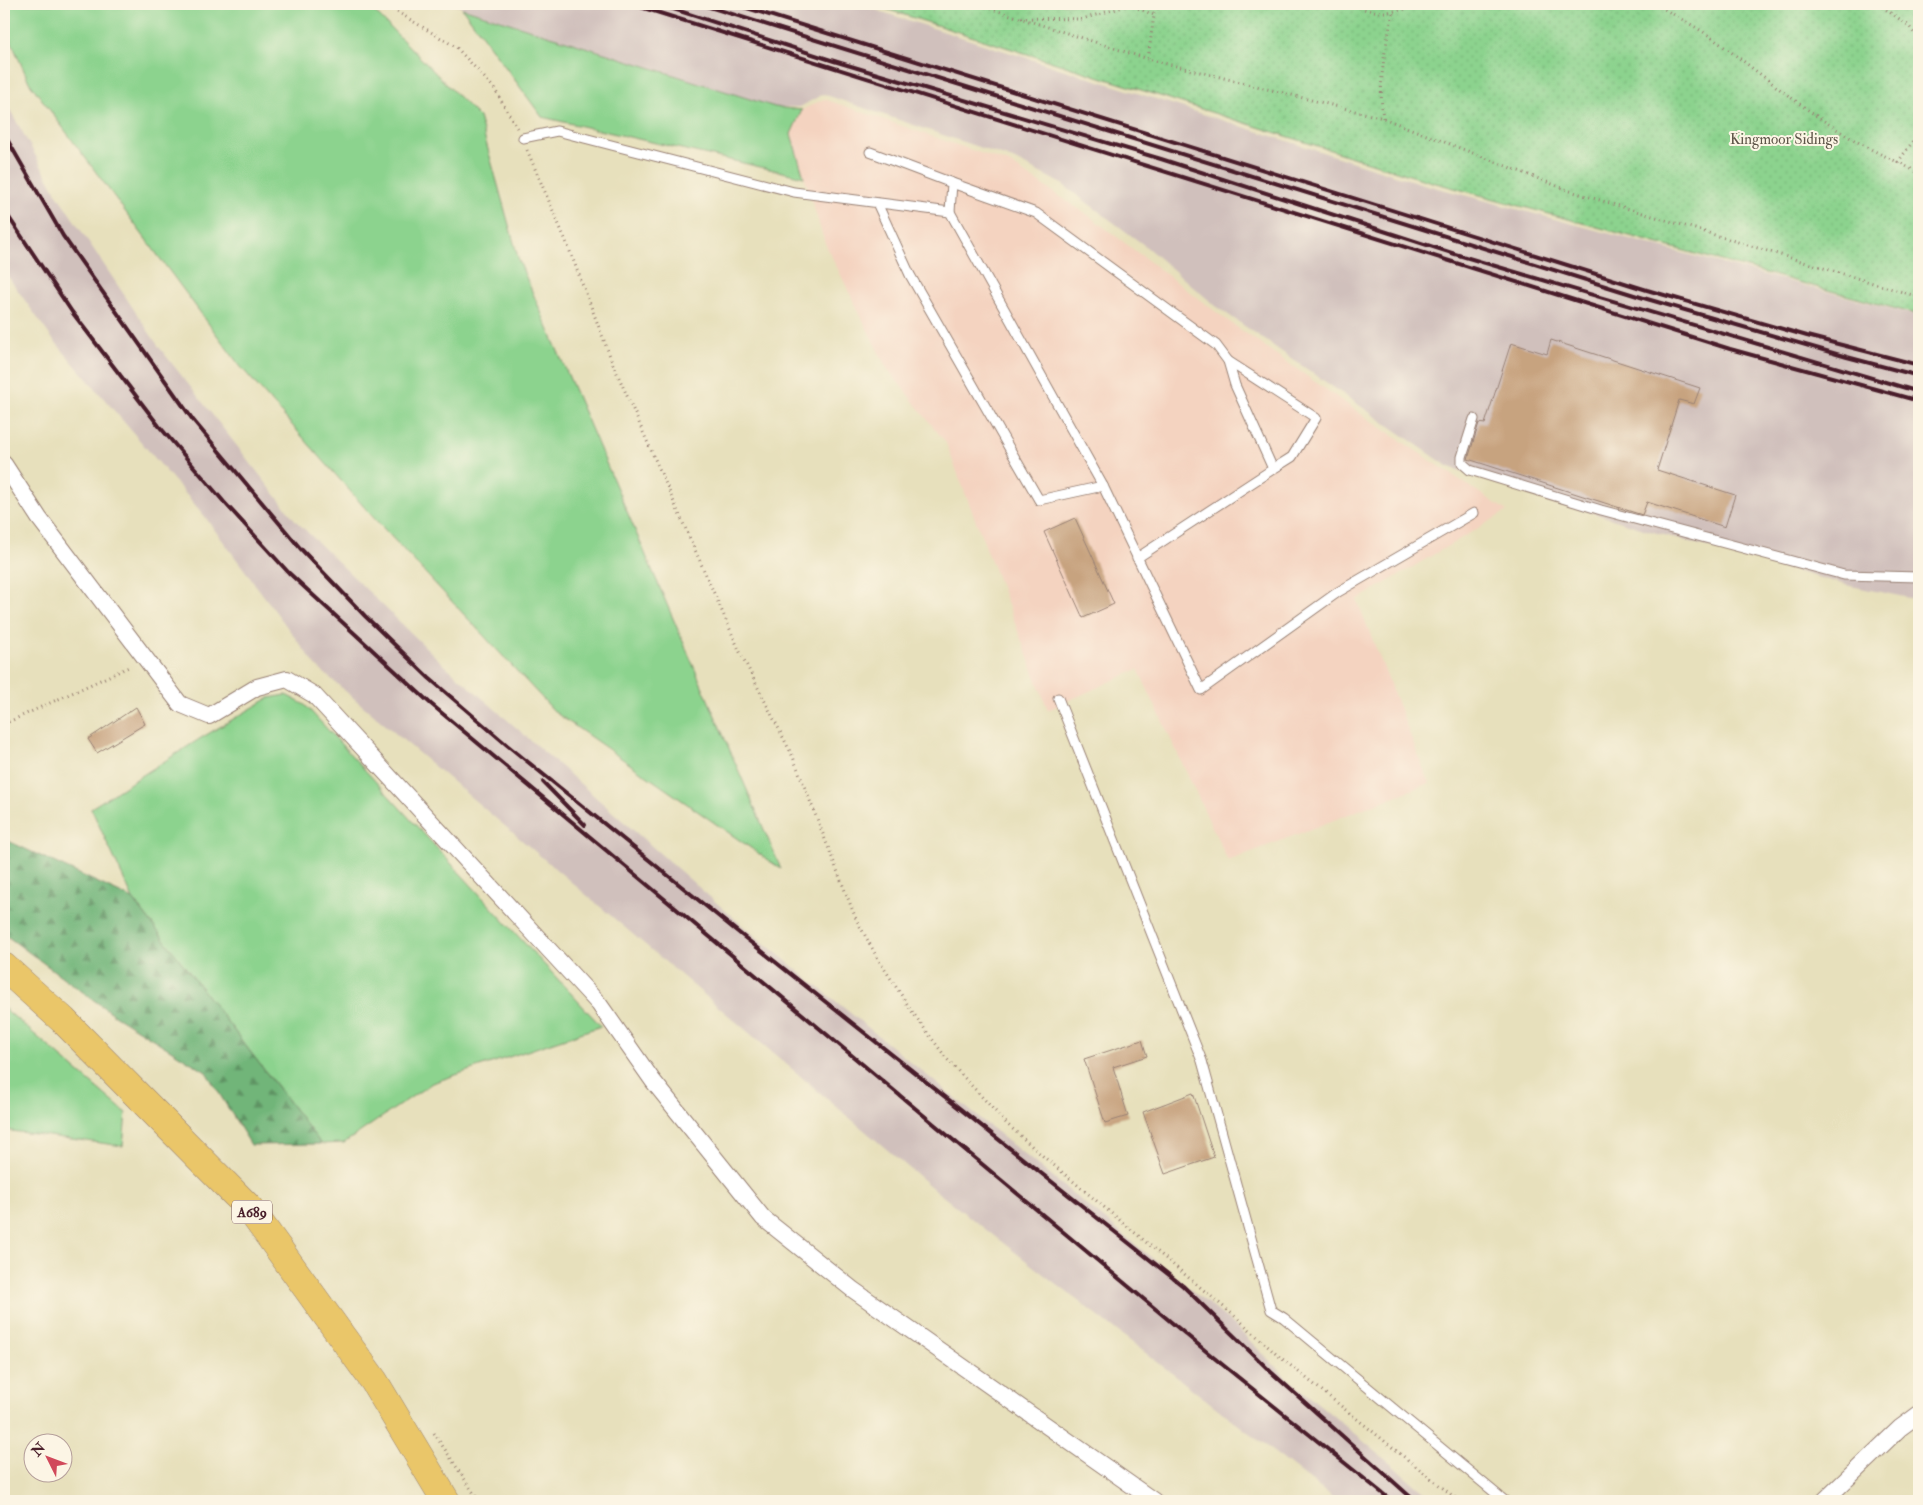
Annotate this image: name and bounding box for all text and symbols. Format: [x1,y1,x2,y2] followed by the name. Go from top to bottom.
[1730,130,1838,149] park label: Kingmoor Sidings
[232,1200,272,1224] road number: A689
[22,1432,72,1482] north arrow
[28,1439,50,1461] text: N

